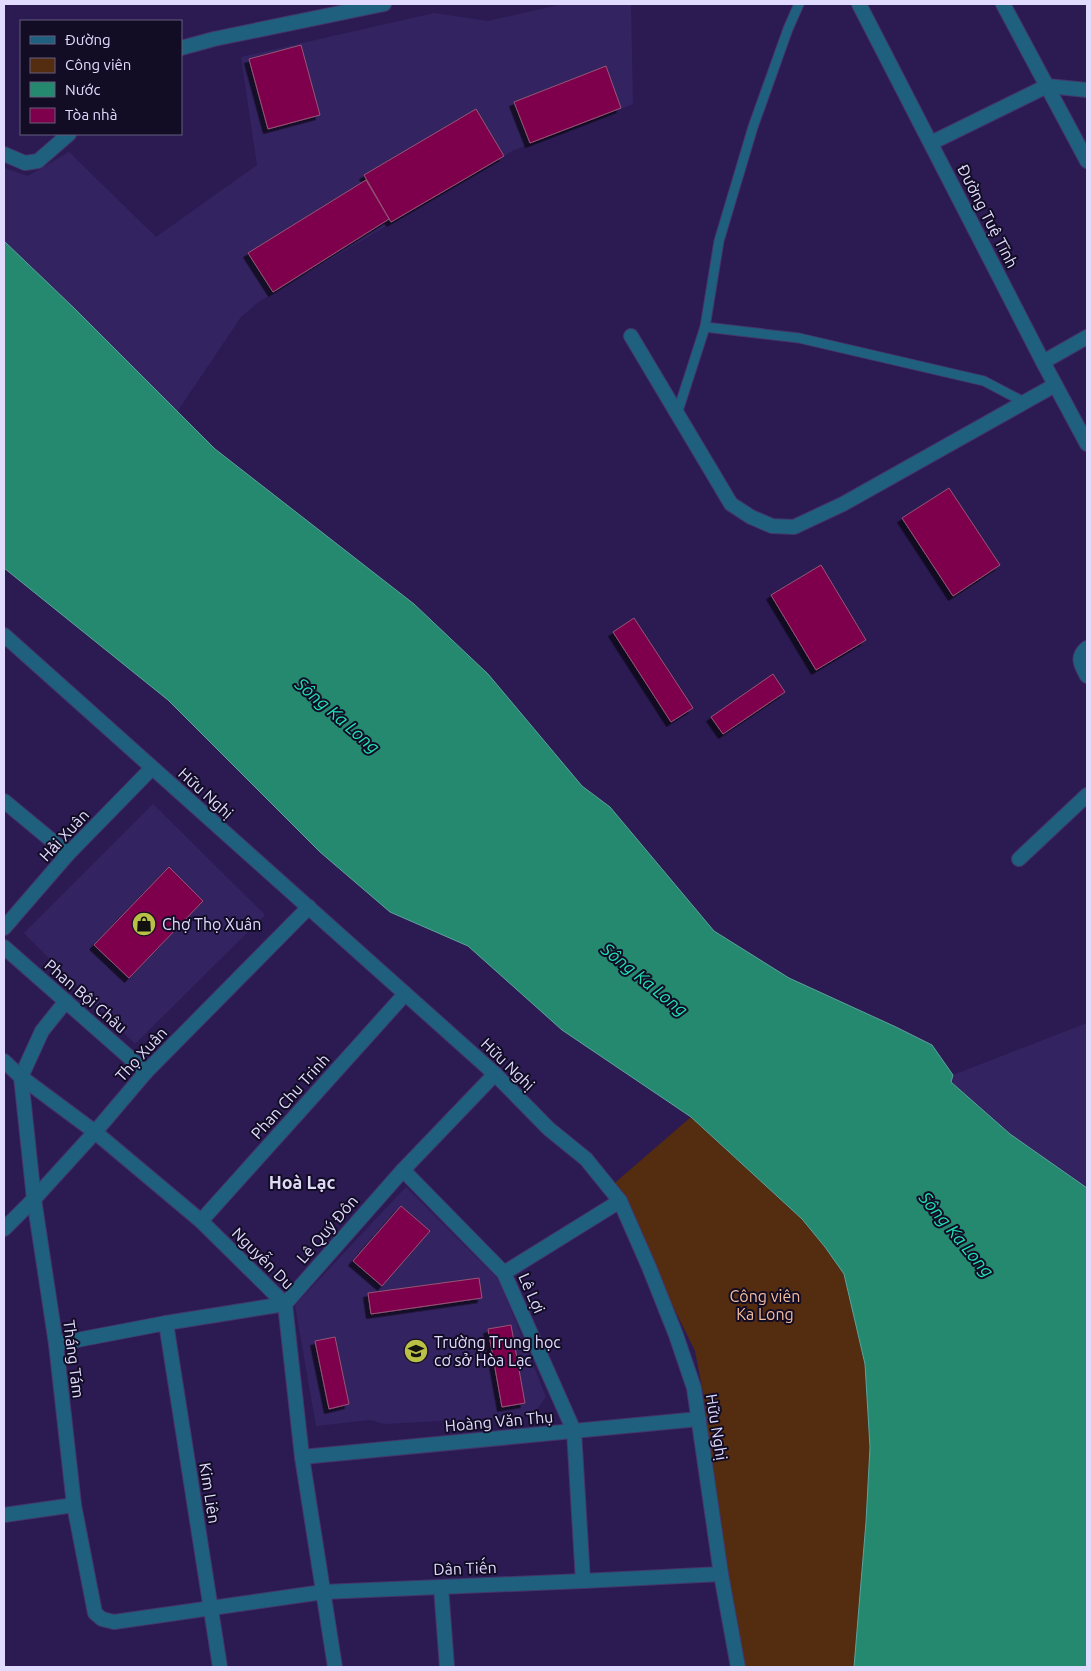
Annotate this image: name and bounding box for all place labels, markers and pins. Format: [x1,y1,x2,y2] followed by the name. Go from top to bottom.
[131,911,157,937] shop icon: Chợ Thọ Xuân
[162,915,261,933] place label: Chợ Thọ Xuân
[434,1333,561,1369] place label: Trường Trung học cơ sở Hòa Lạc
[403,1338,429,1364] school or university icon: Trường Trung học cơ sở Hòa Lạc

